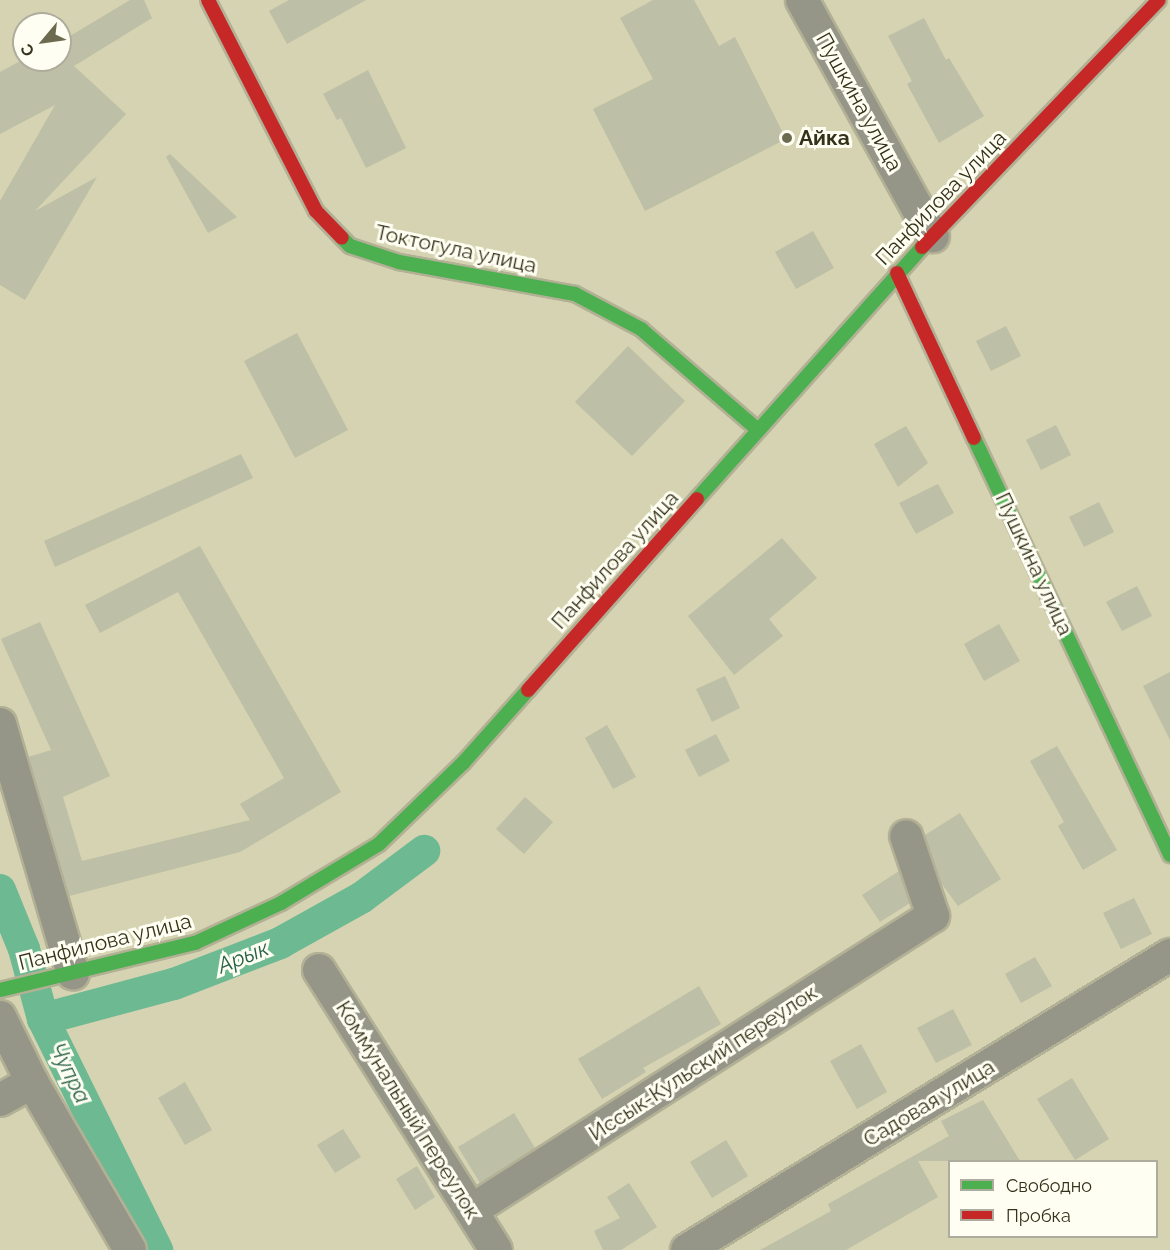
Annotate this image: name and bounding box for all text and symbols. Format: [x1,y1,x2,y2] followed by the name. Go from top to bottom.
[12,12,72,72] north arrow
[810,28,908,176] street label: Пушкина улица
[17,41,39,59] text: С
[799,125,850,151] place label: Айка
[870,125,1012,271] street label: Панфилова улица
[780,131,794,145] marker: Айка
[373,220,539,278] street label: Токтогула улица
[546,486,684,634] street label: Панфилова улица
[990,488,1078,640] street label: Пушкина улица
[16,908,194,976] street label: Панфилова улица
[214,935,272,979] water label: Арык
[584,980,822,1146] street label: Иссык-Кульский переулок
[331,996,485,1224] street label: Коммунальный переулок
[44,1039,96,1107] water label: Чупра
[859,1054,999,1152] street label: Садовая улица
[948,1160,1158,1238] legend
[1006,1175,1092,1196] text: Свободно
[1006,1205,1071,1226] text: Пробка

